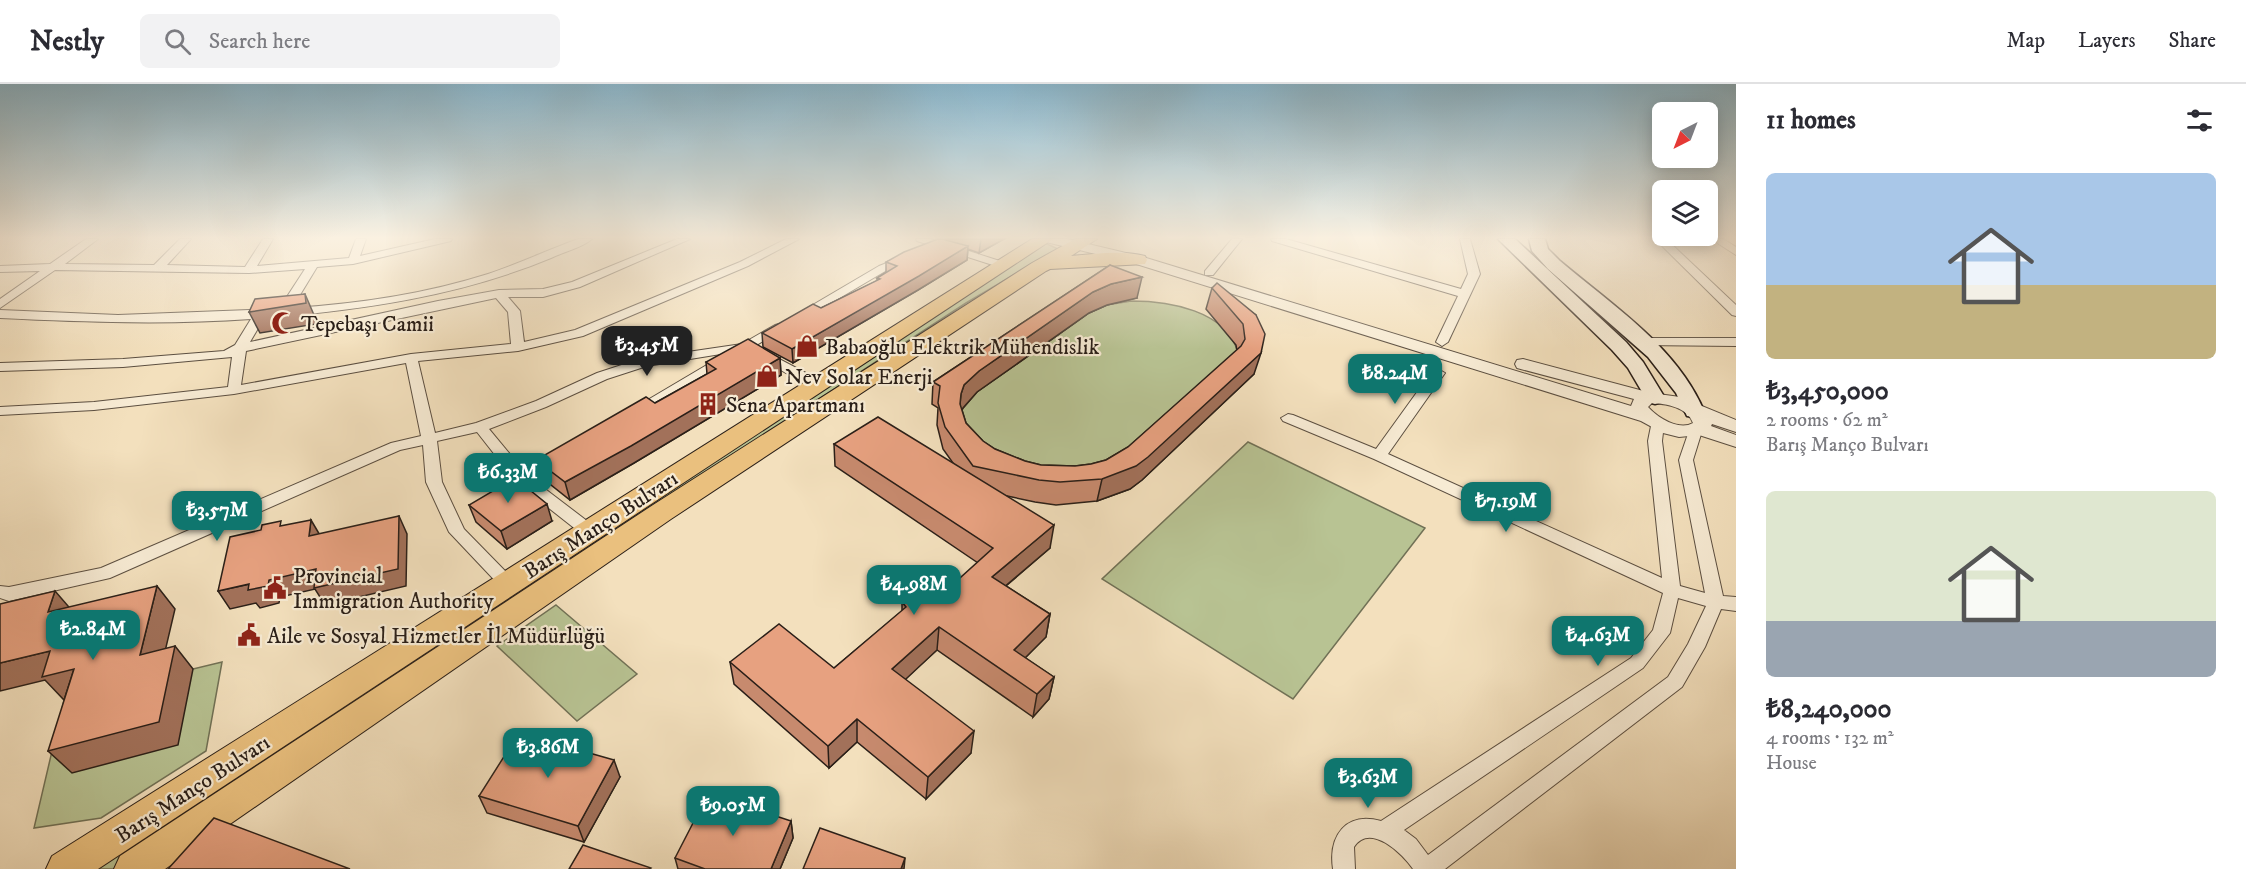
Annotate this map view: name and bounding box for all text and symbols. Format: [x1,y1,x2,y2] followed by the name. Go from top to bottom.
[140,14,560,68] search box
[30,24,104,59] text: Nestly
[161,25,194,58] icon: search
[209,28,310,55] text: Search here
[2006,28,2045,54] text: Map
[2078,28,2136,54] text: Layers
[2169,28,2216,54] text: Share
[1652,102,1718,168] north arrow
[1652,102,1718,246] map controls
[1766,104,1856,137] text: 11 homes
[2183,104,2216,137] icon: filters
[1652,180,1718,246] button: layers
[1937,212,2045,320] icon: home
[270,310,296,336] mosque icon: Tepebaşı Camii
[301,311,434,338] place label: Tepebaşı Camii
[598,326,696,377] pin: ₺3.45M
[615,333,679,358] text: ₺3.45M
[794,333,820,359] shop icon: Babaoğlu Elektrik Mühendislik
[825,334,1100,361] place label: Babaoğlu Elektrik Mühendislik
[1346,354,1444,405] pin: ₺8.24M
[1362,361,1428,386] text: ₺8.24M
[754,363,780,389] shop icon: Nev Solar Enerji
[785,364,932,391] place label: Nev Solar Enerji
[1766,375,1889,408] text: ₺3,450,000
[695,391,721,417] building icon: Sena Apartmanı
[726,392,865,419] place label: Sena Apartmanı
[1766,408,1888,433] text: 2 rooms · 62 m²
[1766,433,1929,458] text: Barış Manço Bulvarı
[459,453,557,504] pin: ₺6.33M
[478,460,538,485] text: ₺6.33M
[518,465,683,585] street label: Barış Manço Bulvarı
[1457,482,1555,533] pin: ₺7.19M
[1475,489,1537,514] text: ₺7.19M
[168,491,266,542] pin: ₺3.57M
[186,498,248,523] text: ₺3.57M
[1937,530,2045,638] icon: home
[293,563,494,615] place label: Provincial Immigration Authority
[865,565,963,616] pin: ₺4.98M
[881,572,947,597] text: ₺4.98M
[262,575,288,601] public building icon: Provincial Immigration Authority
[44,610,142,661] pin: ₺2.84M
[1549,616,1647,667] pin: ₺4.63M
[60,617,126,642] text: ₺2.84M
[236,622,262,648] public building icon: Aile ve Sosyal Hizmetler İl Müdürlüğü
[267,623,605,650] place label: Aile ve Sosyal Hizmetler İl Müdürlüğü
[1566,623,1630,648] text: ₺4.63M
[1766,693,1892,726] text: ₺8,240,000
[1766,726,1894,751] text: 4 rooms · 132 m²
[499,728,597,779] pin: ₺3.86M
[110,729,275,849] street label: Barış Manço Bulvarı
[517,735,579,760] text: ₺3.86M
[1766,751,1817,776] text: House
[1319,758,1417,809] pin: ₺3.63M
[1338,765,1398,790] text: ₺3.63M
[684,786,782,837] pin: ₺9.05M
[700,793,766,818] text: ₺9.05M

